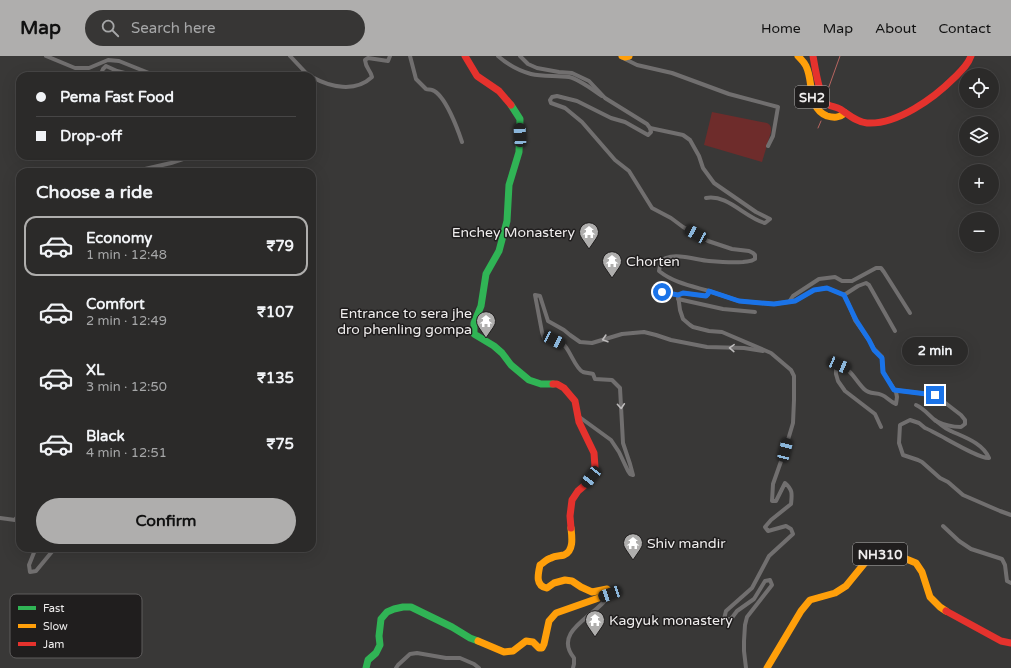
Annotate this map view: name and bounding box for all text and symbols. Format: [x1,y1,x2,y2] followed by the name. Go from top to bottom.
[85,10,365,46] search box
[20,17,61,39] text: Map
[99,17,121,39] icon: search
[131,19,215,37] text: Search here
[761,20,801,37] text: Home
[823,20,853,37] text: Map
[875,20,917,37] text: About
[939,20,991,37] text: Contact
[959,68,999,252] map controls
[959,68,999,108] button: locate
[795,86,829,108] road number: SH2
[60,88,174,106] text: Pema Fast Food
[959,116,999,156] button: layers
[513,123,527,147] car
[60,127,122,145] text: Drop-off
[959,164,999,204] button: +
[36,181,153,203] text: Choose a ride
[959,212,999,252] button: −
[578,221,600,249] temple icon: Enchey Monastery
[683,223,709,245] car
[452,224,575,241] place label: Enchey Monastery
[38,228,74,264] icon: car
[86,229,152,247] text: Economy
[266,237,294,255] text: ₹79
[86,247,167,263] text: 1 min · 12:48
[601,250,623,278] temple icon: Chorten
[626,253,680,270] place label: Chorten
[653,283,671,301] route start
[38,294,74,330] icon: car
[86,295,145,313] text: Comfort
[257,303,294,321] text: ₹107
[337,305,472,338] place label: Entrance to sera jhe dro phenling gompa
[475,310,497,338] temple icon: Entrance to sera jhe dro phenling gompa
[86,313,167,329] text: 2 min · 12:49
[541,329,567,351] car
[601,334,608,343] one-way arrow
[902,337,968,365] callout: 2 min
[918,343,952,359] text: 2 min
[729,344,735,352] one-way arrow
[826,355,852,375] car
[38,360,74,396] icon: car
[86,361,105,379] text: XL
[257,369,294,387] text: ₹135
[86,379,167,395] text: 3 min · 12:50
[926,386,944,404] route end
[617,403,625,409] one-way arrow
[38,426,74,462] icon: car
[86,427,125,445] text: Black
[266,435,294,453] text: ₹75
[776,437,794,463] car
[86,445,167,461] text: 4 min · 12:51
[579,464,603,490] car
[36,498,296,544] button: Confirm
[622,532,644,560] temple icon: Shiv mandir
[647,535,726,552] place label: Shiv mandir
[853,543,907,565] road number: NH310
[597,584,623,604] car
[10,594,142,658] legend
[43,602,64,615] text: Fast
[584,609,606,637] temple icon: Kagyuk monastery
[609,612,733,629] place label: Kagyuk monastery
[43,620,68,633] text: Slow
[43,638,64,651] text: Jam

